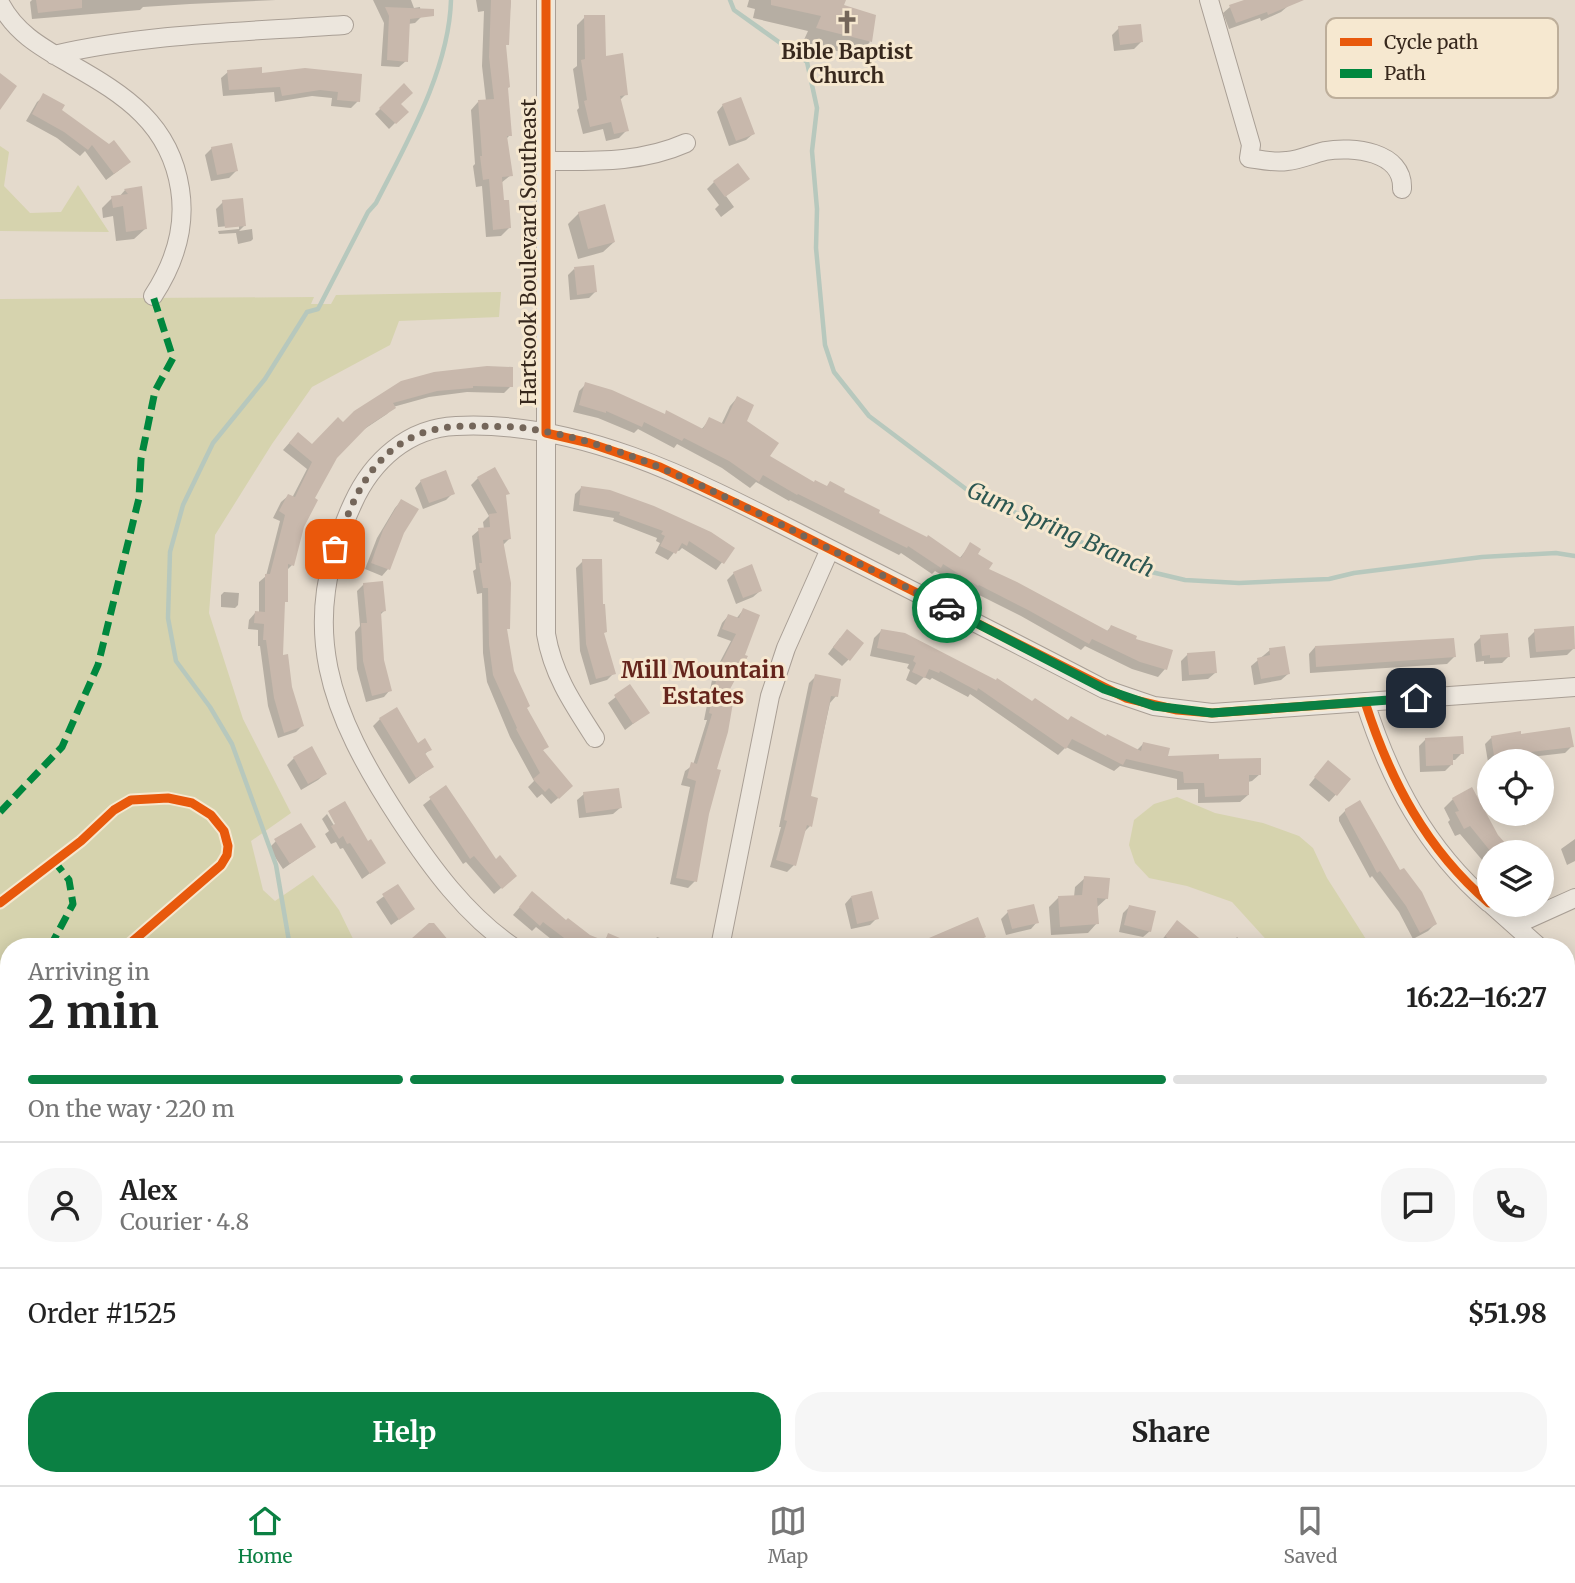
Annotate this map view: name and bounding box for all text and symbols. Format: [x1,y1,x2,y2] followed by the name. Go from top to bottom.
[833,8,861,36] church icon: Bible Baptist Church
[1326,18,1558,98] legend
[1384,30,1479,54] text: Cycle path
[781,38,914,89] place label: Bible Baptist Church
[1384,61,1426,85] text: Path
[515,99,542,405] street label: Hartsook Boulevard Southeast
[963,475,1159,583] water label: Gum Spring Branch
[305,519,365,579] pin
[316,530,354,568] icon: bag
[912,573,982,643] courier
[928,589,966,627] icon: car
[621,655,785,710] district label: Mill Mountain Estates
[1386,668,1446,728] pin
[1397,679,1435,717] icon: home
[1477,749,1554,917] map controls
[1477,749,1554,826] button: locate
[1477,840,1554,917] button: layers
[28,957,150,986] text: Arriving in
[1406,981,1547,1014] text: 16:22–16:27
[28,983,159,1041] text: 2 min
[28,1094,235,1123] text: On the way · 220 m
[28,1168,102,1242] button: person
[1381,1168,1455,1242] button: chat
[1473,1168,1547,1242] button: phone
[120,1174,177,1207] text: Alex
[120,1207,249,1236] text: Courier · 4.8
[28,1297,177,1330] text: Order #1525
[1468,1297,1547,1330] text: $51.98
[28,1392,781,1472] button: Help
[795,1392,1547,1472] button: Share
[238,1502,292,1568] tab: Home
[768,1502,808,1568] tab: Map
[1283,1502,1337,1568] tab: Saved

